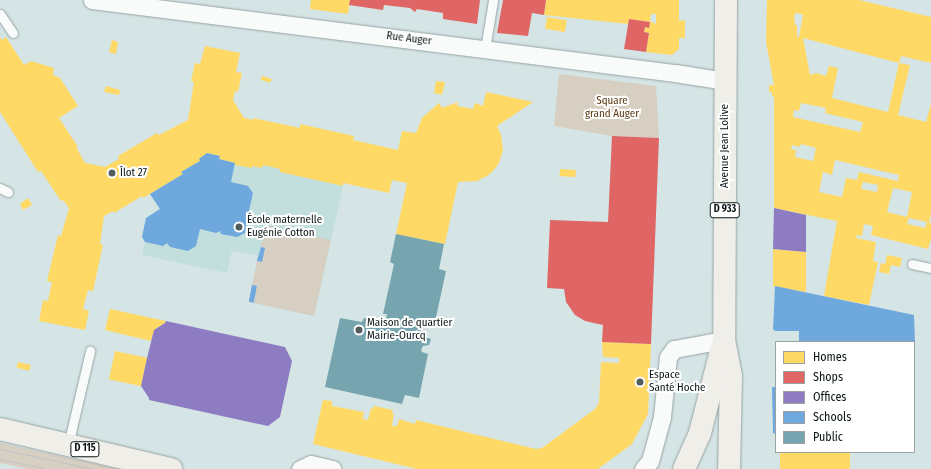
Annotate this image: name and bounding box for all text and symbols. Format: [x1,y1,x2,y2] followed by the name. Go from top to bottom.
[386,30,432,48] street label: Rue Auger
[585,95,639,121] park label: Square grand Auger
[718,104,732,188] street label: Avenue Jean Lolive
[120,166,147,180] place label: Îlot 27
[107,168,117,178] marker: Îlot 27
[709,202,741,218] road number: D 933
[247,214,322,240] place label: École maternelle Eugénie Cotton
[234,222,244,232] marker: École maternelle Eugénie Cotton
[367,317,452,343] place label: Maison de quartier Mairie-Ourcq
[354,325,364,335] marker: Maison de quartier Mairie-Ourcq
[775,341,915,453] legend
[813,350,847,364] text: Homes
[649,369,705,395] place label: Espace Santé Hoche
[813,370,843,384] text: Shops
[634,376,646,388] marker: Espace Santé Hoche
[813,390,846,404] text: Offices
[813,410,851,424] text: Schools
[813,430,843,444] text: Public
[70,441,100,457] road number: D 115

